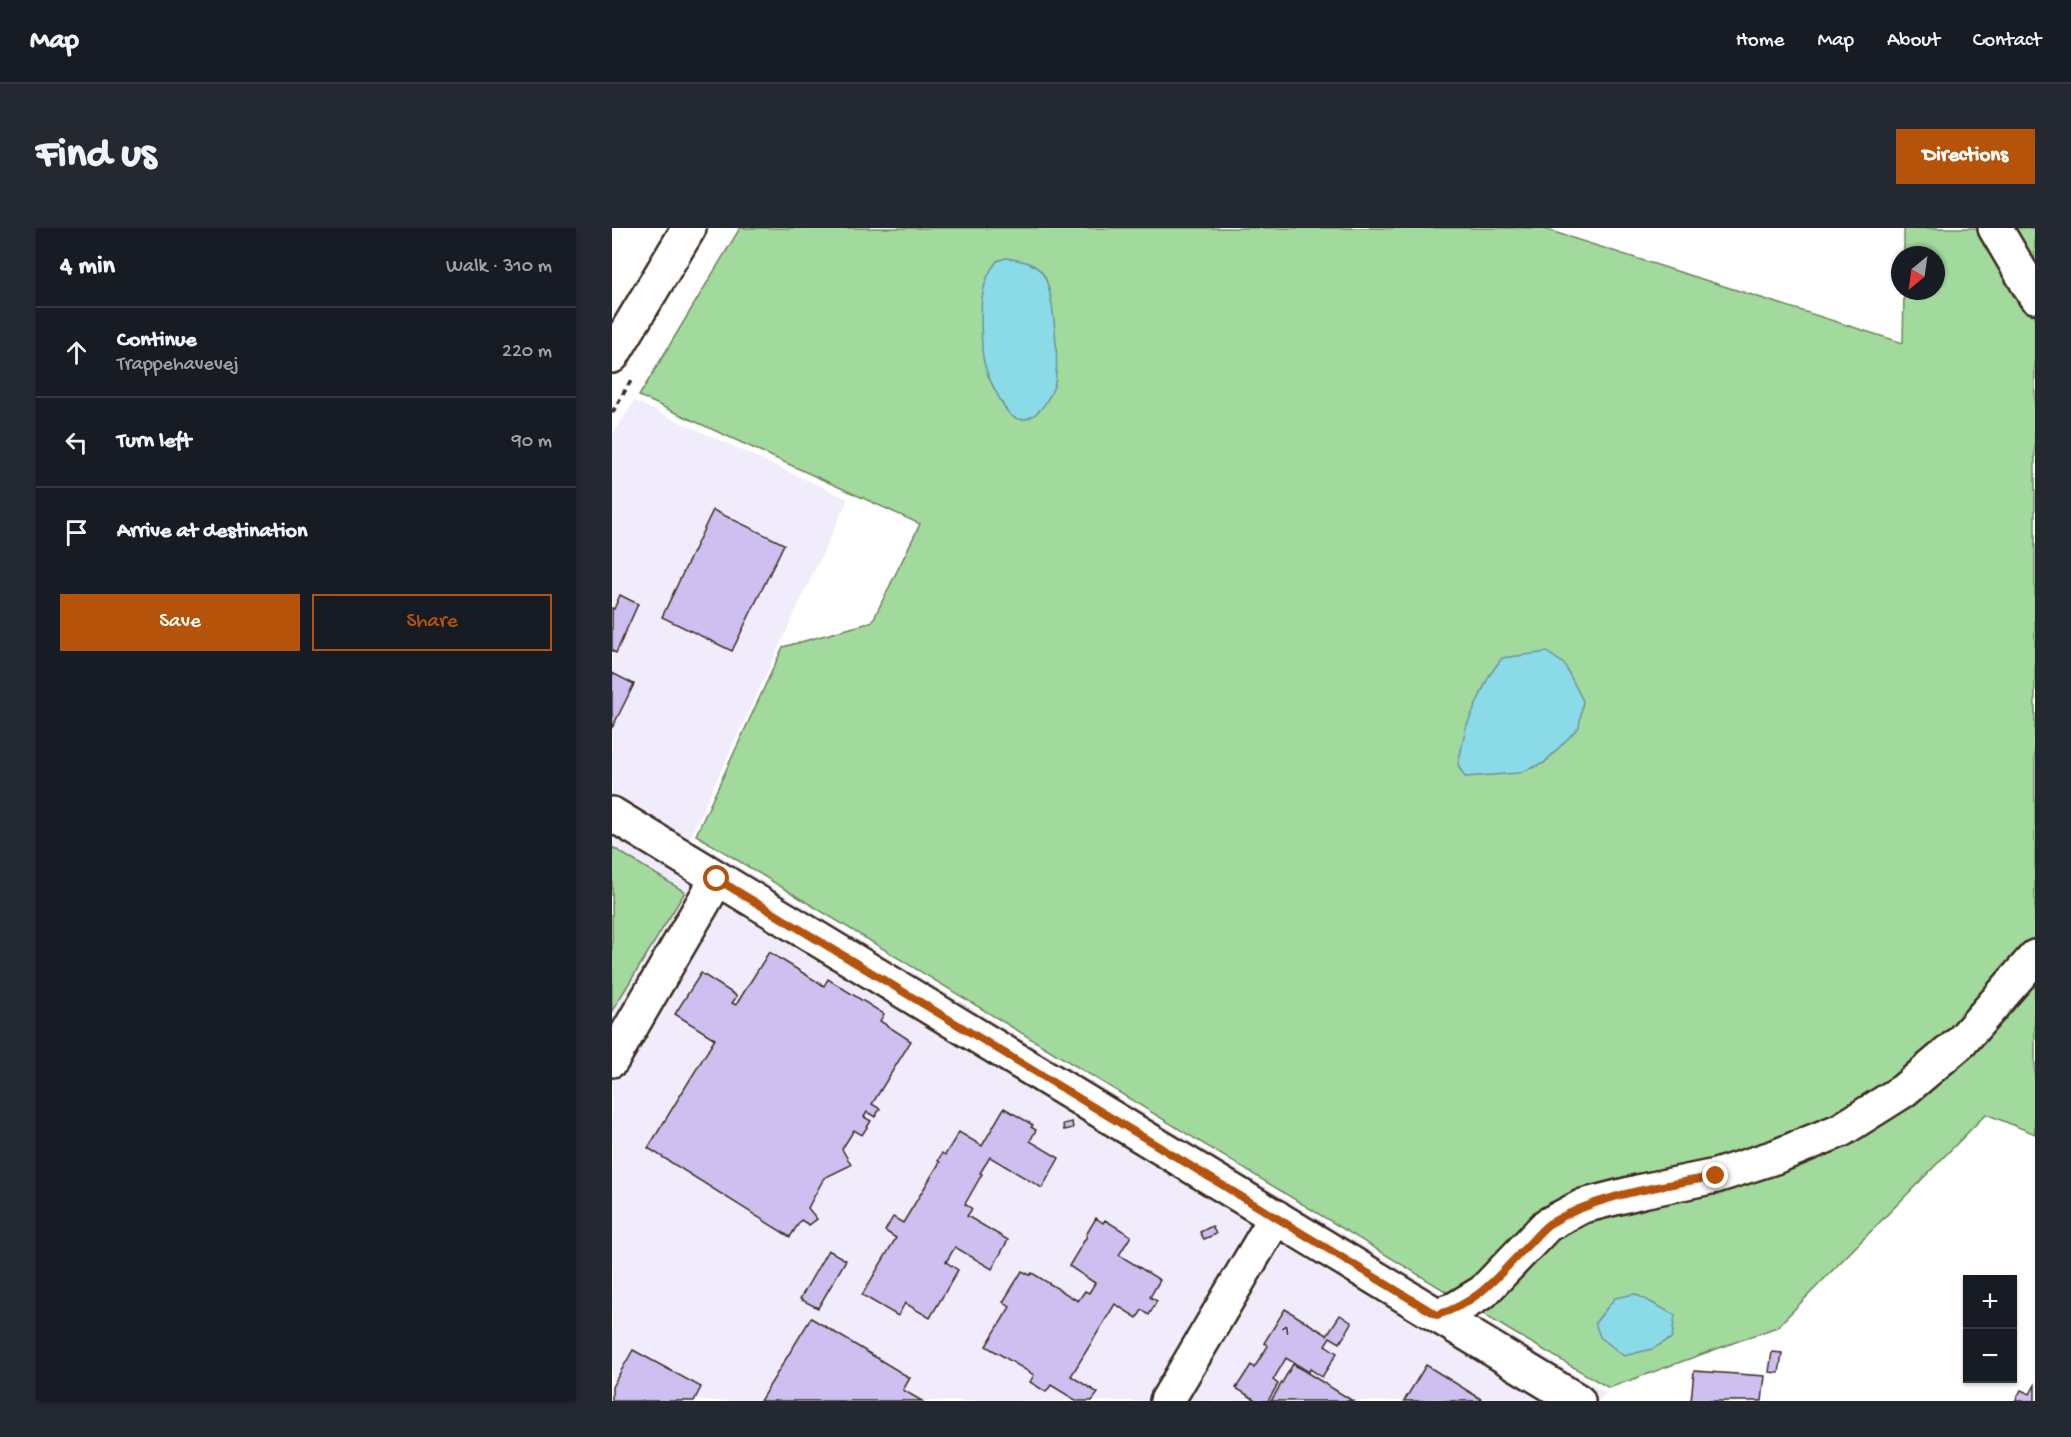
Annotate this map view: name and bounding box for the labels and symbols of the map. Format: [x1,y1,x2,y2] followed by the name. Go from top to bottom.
[1891,246,1945,300] north arrow
[703,865,729,891] route start
[1702,1162,1728,1188] route end
[1281,1321,1290,1342] house number: 1

